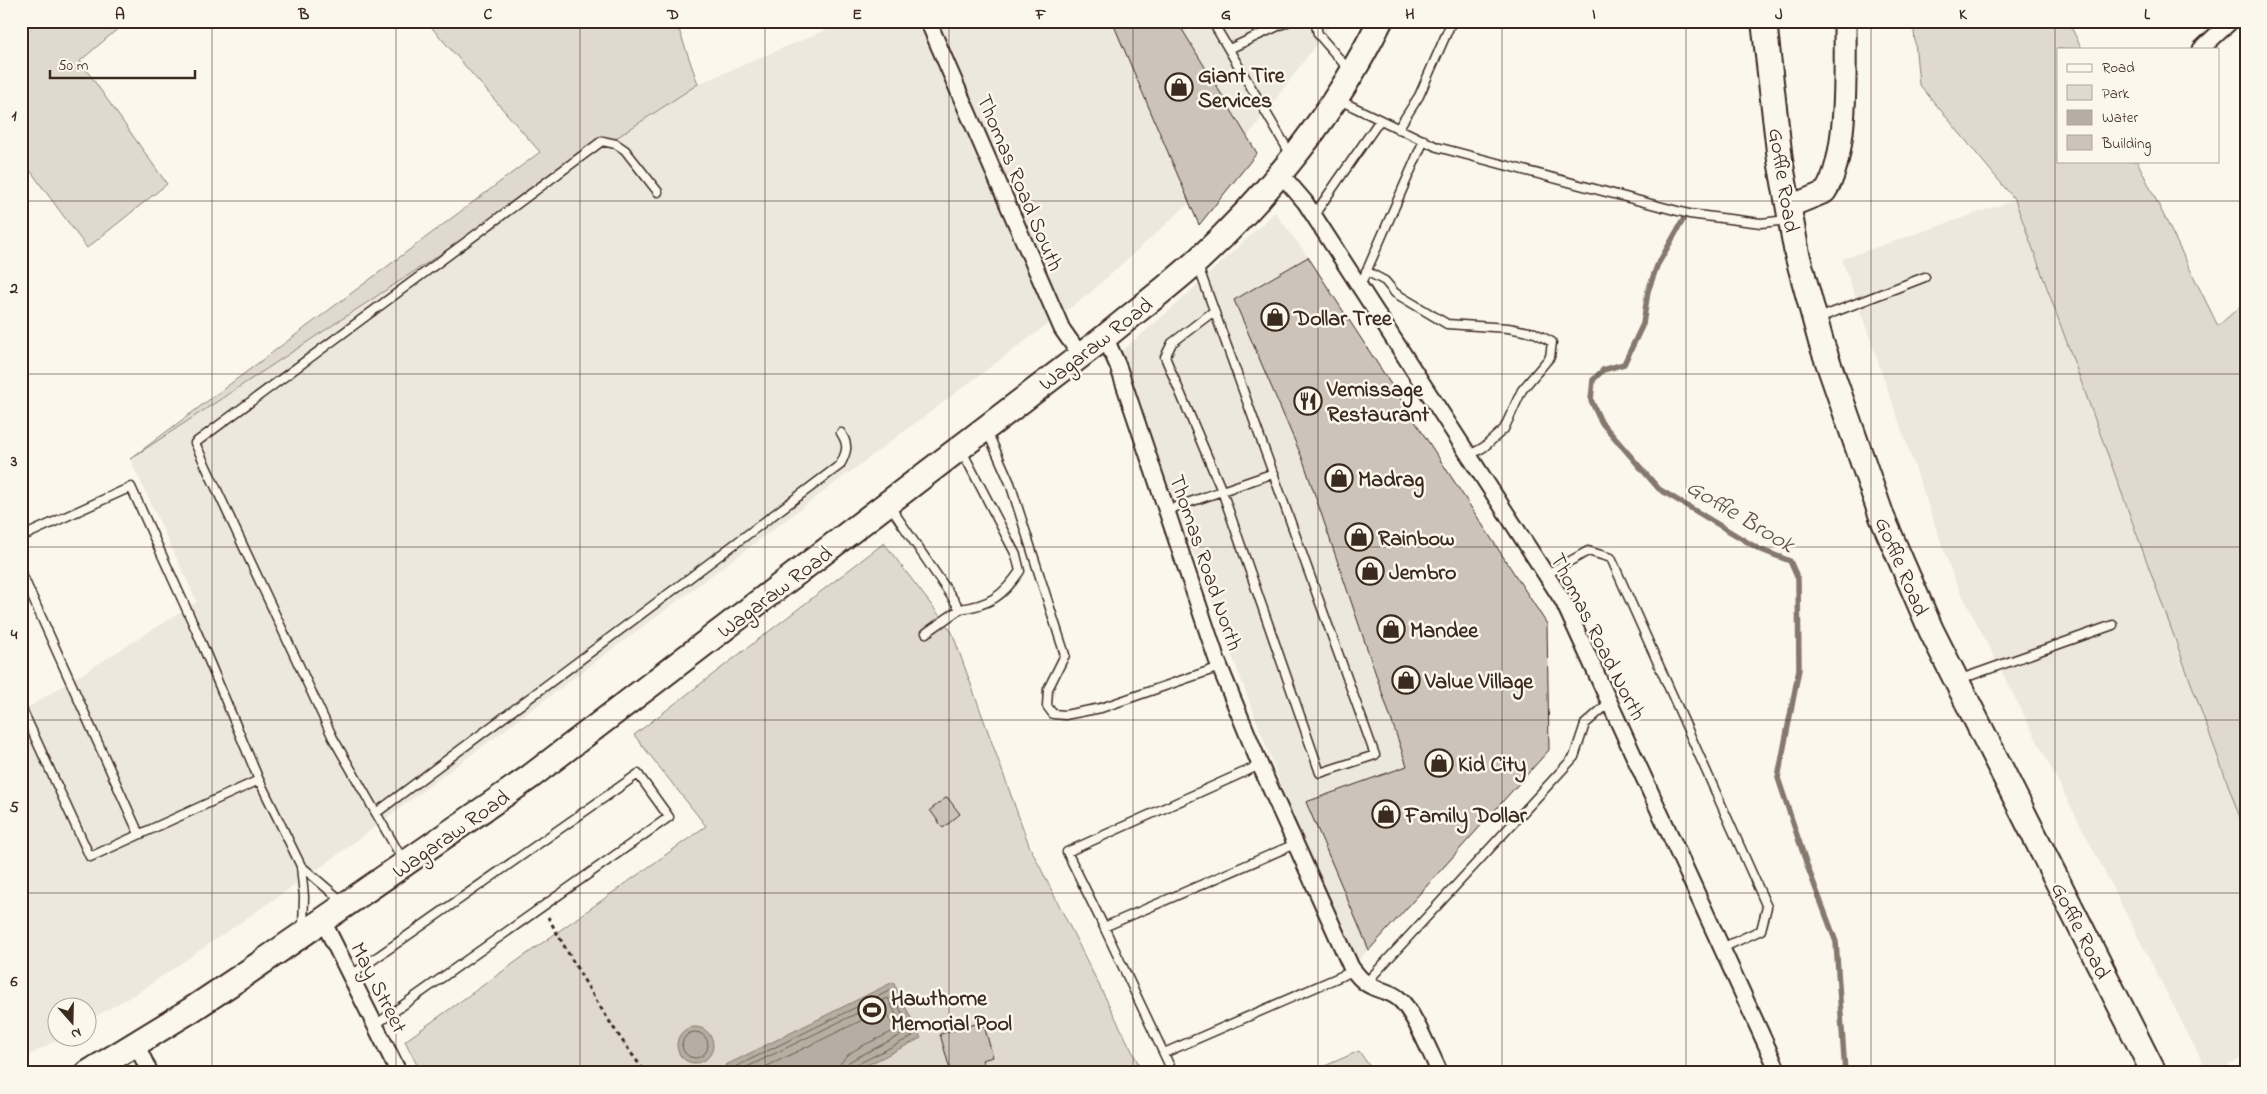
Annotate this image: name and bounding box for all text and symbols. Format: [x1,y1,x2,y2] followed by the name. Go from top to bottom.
[115,3,125,27] text: A
[298,3,310,27] text: B
[484,3,493,27] text: C
[666,3,679,27] text: D
[852,3,862,27] text: E
[1035,3,1047,27] text: F
[1221,3,1231,27] text: G
[1405,3,1415,27] text: H
[1592,3,1596,27] text: I
[1775,3,1783,27] text: J
[1959,3,1968,27] text: K
[2144,3,2151,27] text: L
[50,48,195,80] scale bar
[2057,48,2220,162] legend
[58,55,89,77] text: 50 m
[2102,57,2135,79] text: Road
[1198,61,1286,118] place label: Giant Tire Services
[1164,72,1194,102] shop icon: Giant Tire Services
[2102,83,2130,105] text: Park
[967,90,1070,277] street label: Thomas Road South
[11,104,17,128] text: 1
[2102,107,2138,129] text: Water
[1758,126,1806,235] street label: Goffle Road
[2101,133,2151,156] text: Building
[9,277,18,301] text: 2
[1033,291,1161,401] street label: Wagaraw Road
[1260,302,1290,332] shop icon: Dollar Tree
[1293,304,1393,336] place label: Dollar Tree
[1326,375,1430,432] place label: Vernissage Restaurant
[1293,386,1323,416] restaurant icon: Vernissage Restaurant
[10,450,18,474] text: 3
[1324,463,1354,493] shop icon: Madrag
[1358,465,1424,498] place label: Madrag
[1159,471,1249,655] street label: Thomas Road North
[1679,471,1802,564] water label: Goffle Brook
[1865,513,1936,622] street label: Goffle Road
[1344,522,1374,552] shop icon: Rainbow
[1378,524,1454,556] place label: Rainbow
[711,539,841,648] street label: Wagaraw Road
[1540,548,1652,727] street label: Thomas Road North
[1355,556,1385,586] shop icon: Jembro
[1389,558,1457,590] place label: Jembro
[1376,614,1406,644] shop icon: Mandee
[1410,616,1479,648] place label: Mandee
[10,623,18,647] text: 4
[1391,665,1421,695] shop icon: Value Village
[1424,667,1534,700] place label: Value Village
[1424,748,1454,778] shop icon: Kid City
[1458,750,1526,783] place label: Kid City
[386,783,518,889] street label: Wagaraw Road
[9,796,19,820] text: 5
[1371,799,1401,829] shop icon: Family Dollar
[1404,801,1528,834] place label: Family Dollar
[2041,877,2117,985] street label: Goffle Road
[340,937,414,1040] street label: May Street
[9,970,18,994] text: 6
[891,984,1012,1041] place label: Hawthorne Memorial Pool
[857,995,887,1025] sports icon: Hawthorne Memorial Pool
[48,996,98,1046] north arrow
[68,1021,84,1044] text: N

